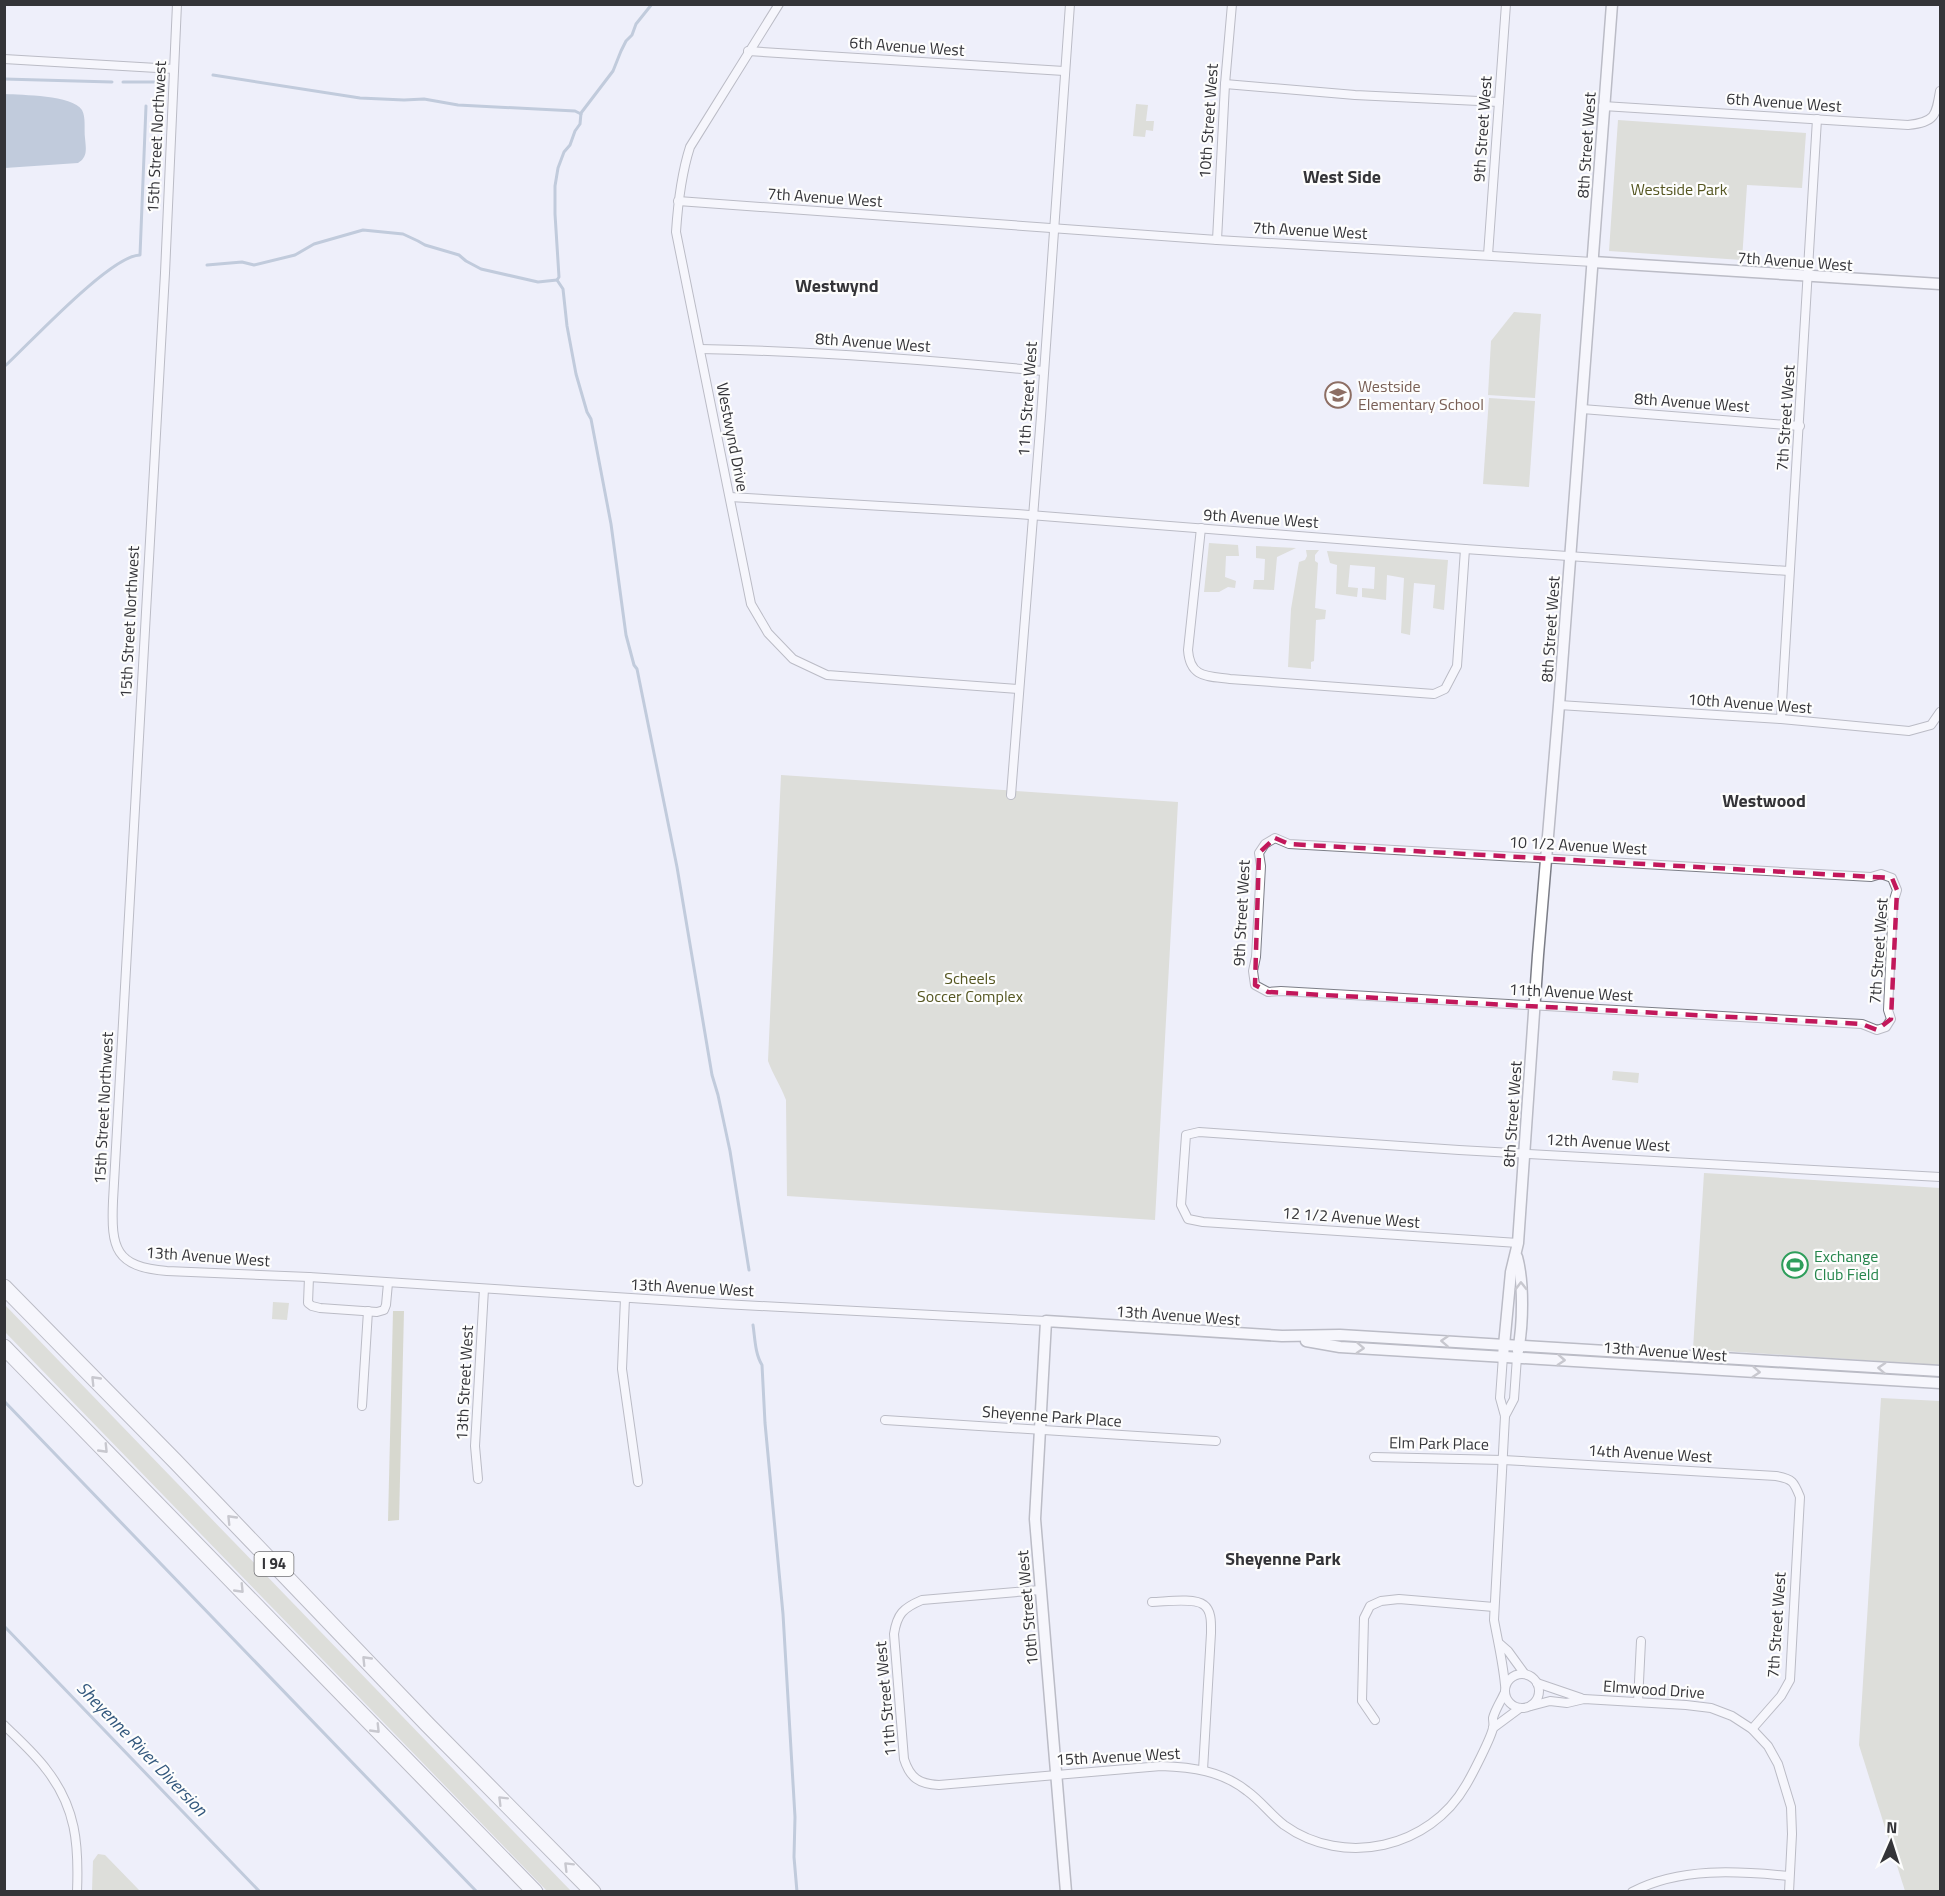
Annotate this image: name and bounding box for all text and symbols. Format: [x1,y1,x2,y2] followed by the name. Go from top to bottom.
[849,30,966,62] street label: 6th Avenue West
[140,60,172,214] street label: 15th Street Northwest
[1192,62,1224,179] street label: 10th Street West
[1466,75,1498,183] street label: 9th Street West
[1726,86,1843,118] street label: 6th Avenue West
[1570,91,1602,199] street label: 8th Street West
[1303,163,1381,190] district label: West Side
[1631,177,1728,201] park label: Westside Park
[767,181,884,213] street label: 7th Avenue West
[1252,215,1369,245] street label: 7th Avenue West
[1737,245,1854,277] street label: 7th Avenue West
[795,272,879,299] district label: Westwynd
[815,326,932,358] street label: 8th Avenue West
[1011,340,1043,457] street label: 11th Street West
[1769,364,1801,472] street label: 7th Street West
[1358,374,1484,416] place label: Westside Elementary School
[711,380,755,494] street label: Westwynd Drive
[1323,380,1353,410] school or university icon: Westside Elementary School
[1634,386,1751,418] street label: 8th Avenue West
[1203,502,1320,534] street label: 9th Avenue West
[113,545,145,699] street label: 15th Street Northwest
[1534,575,1566,683] street label: 8th Street West
[1687,687,1813,719] street label: 10th Avenue West
[1722,787,1806,814] district label: Westwood
[1508,829,1648,861] street label: 10 1/2 Avenue West
[1226,859,1256,967] street label: 9th Street West
[1862,897,1894,1005] street label: 7th Street West
[917,966,1023,1008] park label: Scheels Soccer Complex
[1508,977,1634,1007] street label: 11th Avenue West
[87,1031,119,1185] street label: 15th Street Northwest
[1496,1060,1528,1168] street label: 8th Street West
[1545,1127,1671,1157] street label: 12th Avenue West
[1281,1200,1421,1234] street label: 12 1/2 Avenue West
[145,1240,271,1272] street label: 13th Avenue West
[1814,1244,1879,1286] place label: Exchange Club Field
[1780,1250,1810,1280] sports icon: Exchange Club Field
[629,1272,755,1302] street label: 13th Avenue West
[1515,1281,1527,1290] one-way arrow
[1115,1299,1241,1331] street label: 13th Avenue West
[449,1324,479,1441] street label: 13th Street West
[1441,1335,1450,1348] one-way arrow
[1602,1335,1728,1367] street label: 13th Avenue West
[1356,1342,1365,1355] one-way arrow
[1557,1353,1566,1366] one-way arrow
[1878,1361,1887,1374] one-way arrow
[1751,1365,1760,1378] one-way arrow
[92,1376,103,1387] one-way arrow
[981,1399,1123,1433] street label: Sheyenne Park Place
[1389,1430,1489,1456] street label: Elm Park Place
[1587,1438,1713,1468] street label: 14th Avenue West
[97,1443,108,1453] one-way arrow
[228,1516,239,1527] one-way arrow
[1225,1545,1341,1572] district label: Sheyenne Park
[1010,1549,1044,1667] street label: 10th Street West
[254,1552,294,1576] road number: I 94
[1760,1571,1792,1679] street label: 7th Street West
[233,1582,244,1593] one-way arrow
[868,1640,902,1758] street label: 11th Street West
[362,1657,373,1667] one-way arrow
[1602,1673,1706,1705] street label: Elmwood Drive
[71,1675,215,1823] water label: Sheyenne River Diversion
[369,1721,380,1732] one-way arrow
[1055,1741,1181,1771] street label: 15th Avenue West
[499,1796,510,1807] one-way arrow
[1861,1812,1921,1872] north arrow
[1886,1815,1898,1839] text: N
[565,1863,576,1874] one-way arrow

